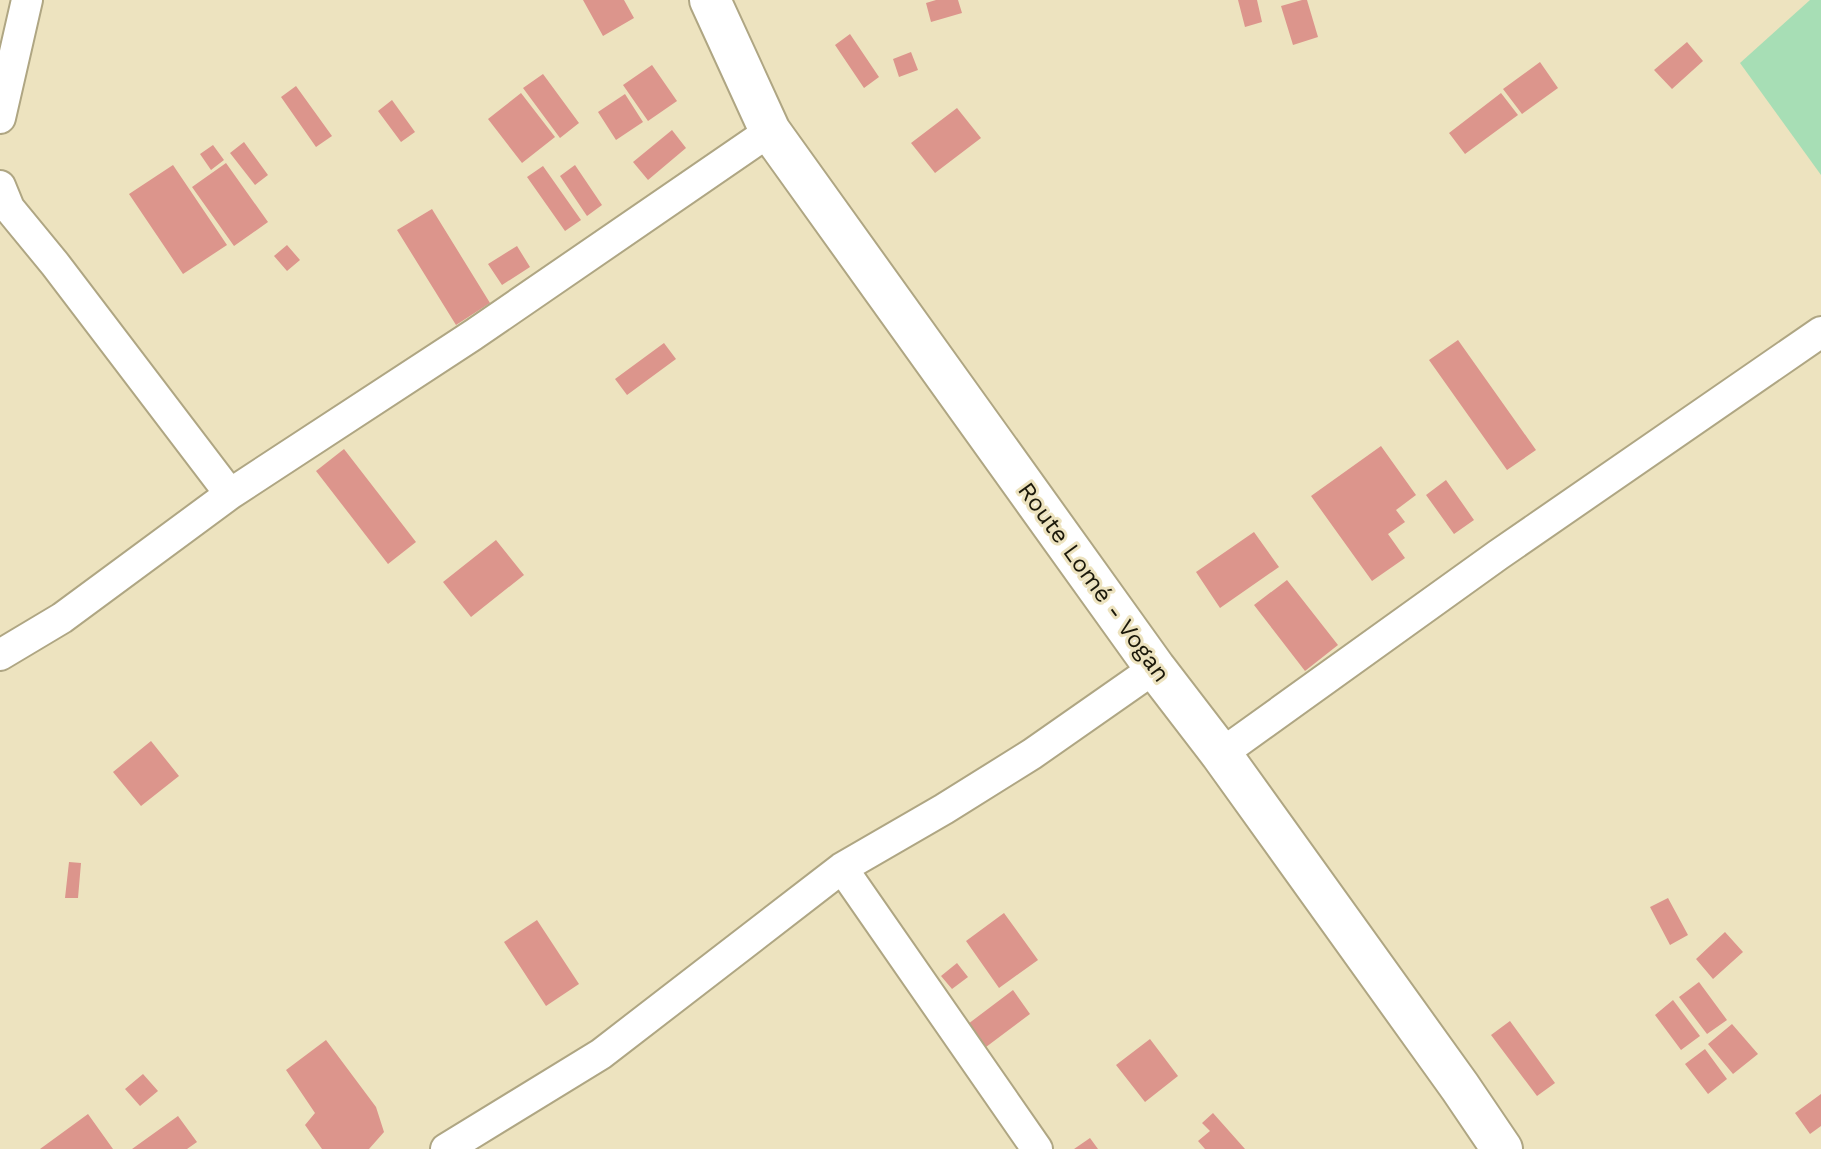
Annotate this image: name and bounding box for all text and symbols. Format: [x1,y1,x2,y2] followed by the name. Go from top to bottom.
[1012,477,1176,687] street label: Route Lomé - Vogan

